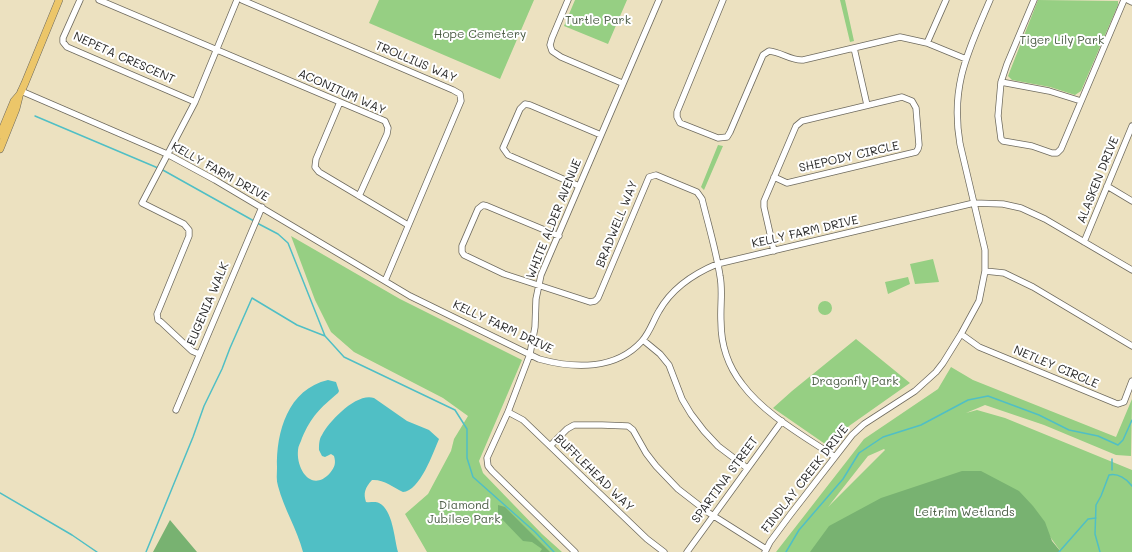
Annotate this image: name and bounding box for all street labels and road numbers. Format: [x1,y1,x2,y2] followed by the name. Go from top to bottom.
[71,29,177,87] street label: NEPETA CRESCENT
[373,38,459,86] street label: TROLLIUS WAY
[296,66,388,118] street label: ACONITUM WAY
[1074,135,1122,225] street label: ALASKEN DRIVE
[798,138,900,176] street label: SHEPODY CIRCLE
[169,139,271,205] street label: KELLY FARM DRIVE
[523,157,585,281] street label: WHITE ALDER AVENUE
[593,179,641,269] street label: BRADWELL WAY
[750,213,860,251] street label: KELLY FARM DRIVE
[184,260,232,348] street label: EUGENIA WALK
[451,297,555,357] street label: KELLY FARM DRIVE
[1011,343,1101,391] street label: NETLEY CIRCLE
[759,422,851,536] street label: FINDLAY CREEK DRIVE
[551,431,637,515] street label: BUFFLEHEAD WAY
[689,434,761,526] street label: SPARTINA STREET

